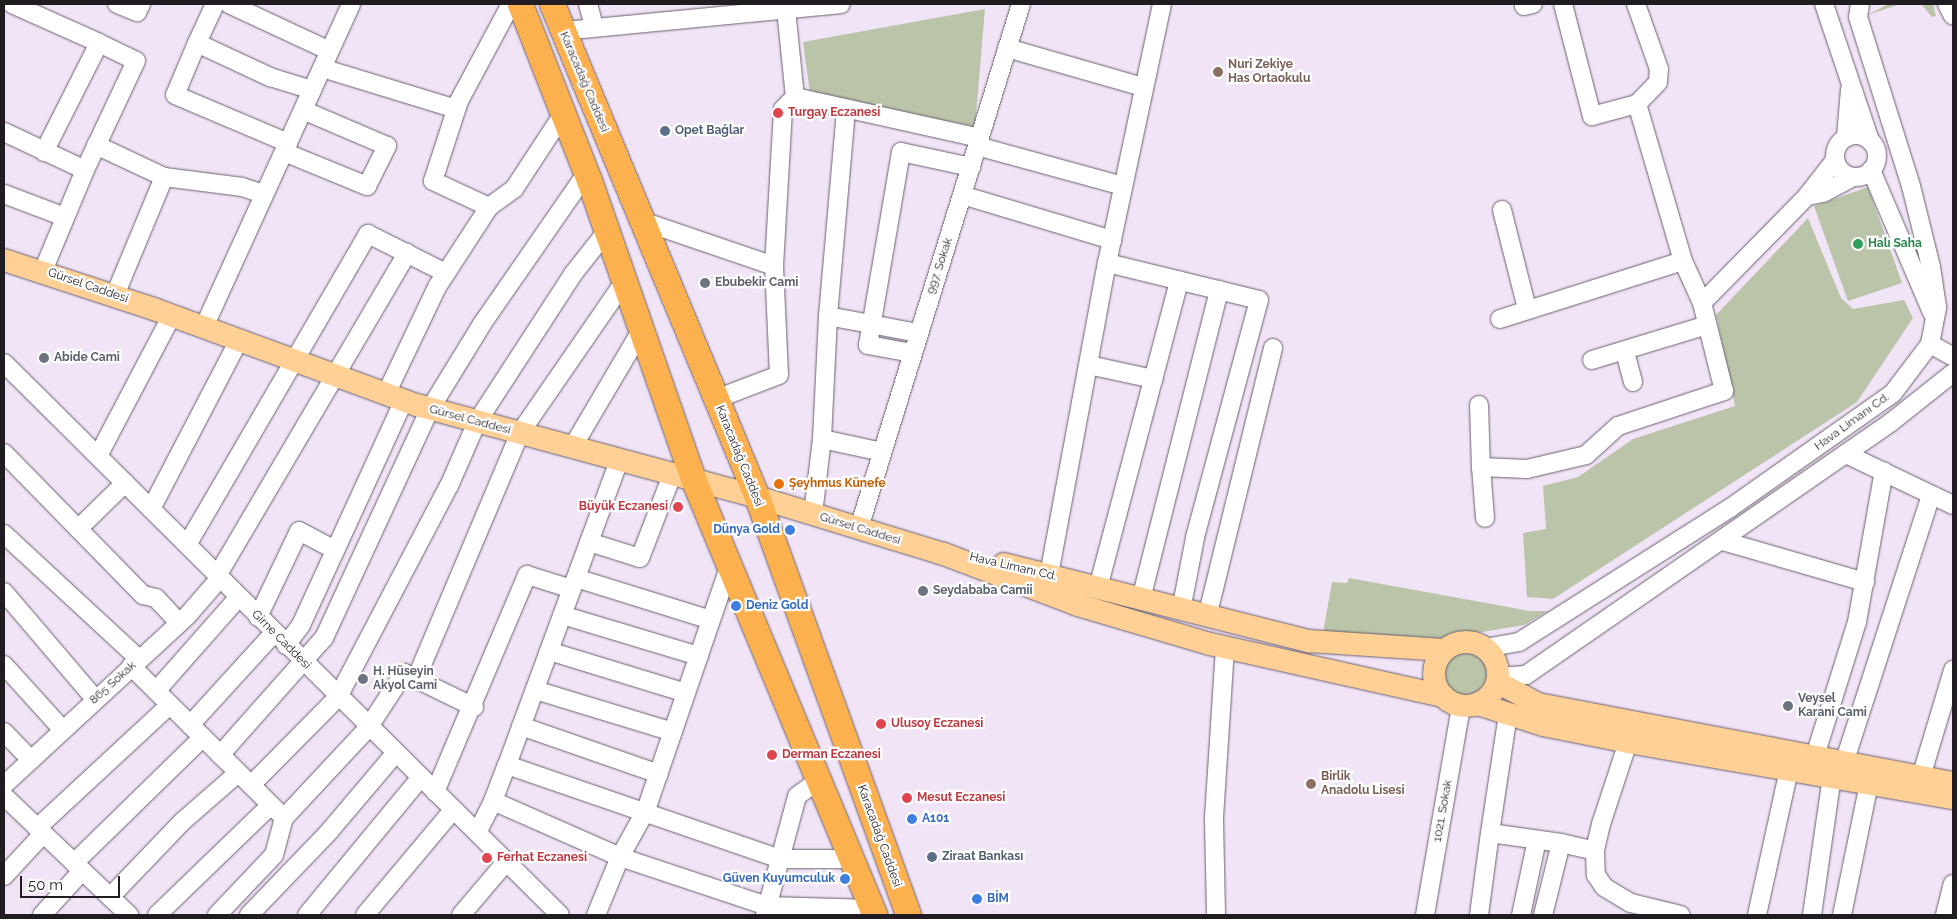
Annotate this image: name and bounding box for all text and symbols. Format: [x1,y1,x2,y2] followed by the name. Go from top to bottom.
[556,30,612,134] street label: Karacadağ Caddesi
[1228,58,1310,86] place label: Nuri Zekiye Has Ortaokulu
[1212,66,1224,78] marker: Nuri Zekiye Has Ortaokulu
[788,106,881,120] place label: Turgay Eczanesi
[772,107,784,119] marker: Turgay Eczanesi
[675,124,744,138] place label: Opet Bağlar
[659,125,671,137] marker: Opet Bağlar
[924,236,956,296] street label: 997. Sokak
[1868,237,1922,251] place label: Halı Saha
[1852,238,1864,250] marker: Halı Saha
[46,265,130,307] street label: Gürsel Caddesi
[715,276,799,290] place label: Ebubekir Cami
[699,277,711,289] marker: Ebubekir Cami
[54,351,120,365] place label: Abide Cami
[38,352,50,364] marker: Abide Cami
[1812,390,1892,454] street label: Hava Limanı Cd.
[427,402,513,438] street label: Gürsel Caddesi
[712,403,766,509] street label: Karacadağ Caddesi
[789,477,886,491] place label: Şeyhmus Künefe
[773,478,785,490] marker: Şeyhmus Künefe
[579,500,668,514] place label: Büyük Eczanesi
[672,501,684,513] marker: Büyük Eczanesi
[818,510,902,548] street label: Gürsel Caddesi
[713,523,780,537] place label: Dünya Gold
[784,524,796,536] marker: Dünya Gold
[968,550,1058,584] street label: Hava Limanı Cd.
[933,584,1033,598] place label: Seydababa Camii
[917,585,929,597] marker: Seydababa Camii
[746,599,808,613] place label: Deniz Gold
[730,600,742,612] marker: Deniz Gold
[248,607,314,673] street label: Girne Caddesi
[87,658,139,708] street label: 865 Sokak
[373,665,437,693] place label: H. Hüseyin Akyol Cami
[357,673,369,685] marker: H. Hüseyin Akyol Cami
[1798,692,1867,720] place label: Veysel Karani Cami
[1782,700,1794,712] marker: Veysel Karani Cami
[891,717,984,731] place label: Ulusoy Eczanesi
[875,718,887,730] marker: Ulusoy Eczanesi
[782,748,881,762] place label: Derman Eczanesi
[766,749,778,761] marker: Derman Eczanesi
[1321,770,1404,798] place label: Birlik Anadolu Lisesi
[1305,778,1317,790] marker: Birlik Anadolu Lisesi
[1430,779,1456,843] street label: 1021. Sokak
[854,783,904,889] street label: Karacadağ Caddesi
[917,791,1005,805] place label: Mesut Eczanesi
[901,792,913,804] marker: Mesut Eczanesi
[922,812,949,826] place label: A101
[906,813,918,825] marker: A101
[942,850,1023,864] place label: Ziraat Bankası
[497,851,587,865] place label: Ferhat Eczanesi
[926,851,938,863] marker: Ziraat Bankası
[481,852,493,864] marker: Ferhat Eczanesi
[22,866,122,898] scale bar
[723,872,835,886] place label: Güven Kuyumculuk
[839,873,851,885] marker: Güven Kuyumculuk
[28,876,63,894] text: 50 m
[987,892,1009,906] place label: BİM
[971,893,983,905] marker: BİM

